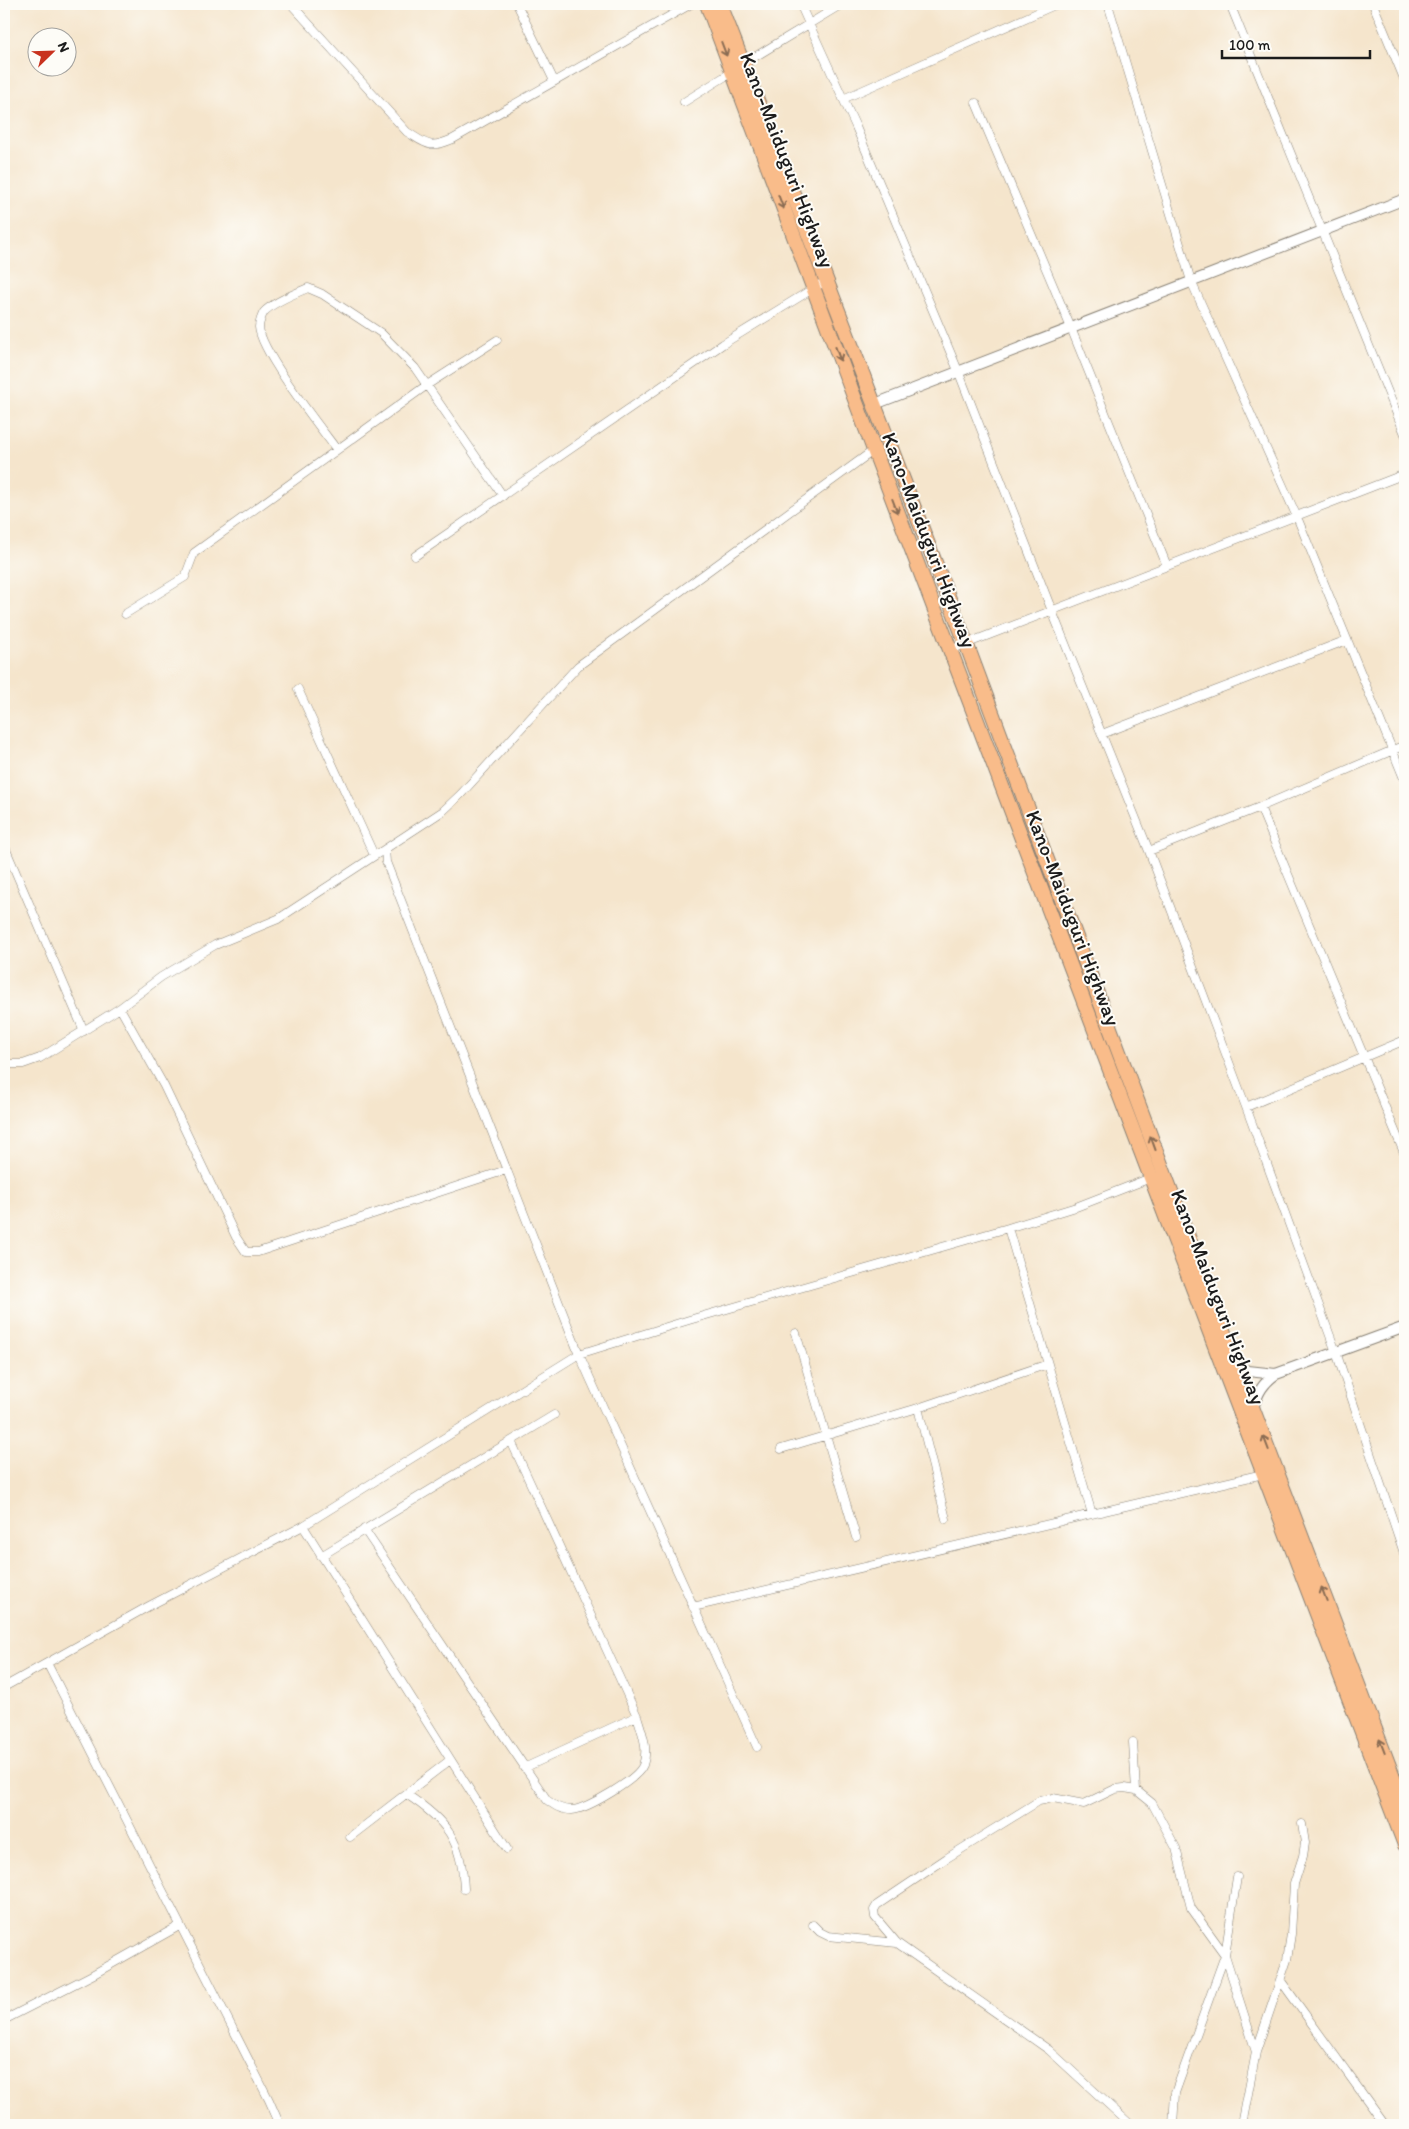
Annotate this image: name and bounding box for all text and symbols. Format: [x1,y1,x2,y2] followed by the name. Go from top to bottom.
[28,28,78,78] north arrow
[1222,28,1369,60] scale bar
[1229,36,1271,54] text: 100 m
[54,39,73,55] text: N
[720,41,729,57] one-way arrow
[735,48,840,271] street label: Kano-Maiduguri Highway
[777,193,786,209] one-way arrow
[834,345,843,361] one-way arrow
[877,428,982,651] street label: Kano-Maiduguri Highway
[891,498,900,513] one-way arrow
[1021,806,1126,1029] street label: Kano-Maiduguri Highway
[1148,1136,1157,1151] one-way arrow
[1166,1185,1271,1408] street label: Kano-Maiduguri Highway
[1261,1435,1270,1451] one-way arrow
[1319,1587,1328,1603] one-way arrow
[1377,1739,1386,1754] one-way arrow

